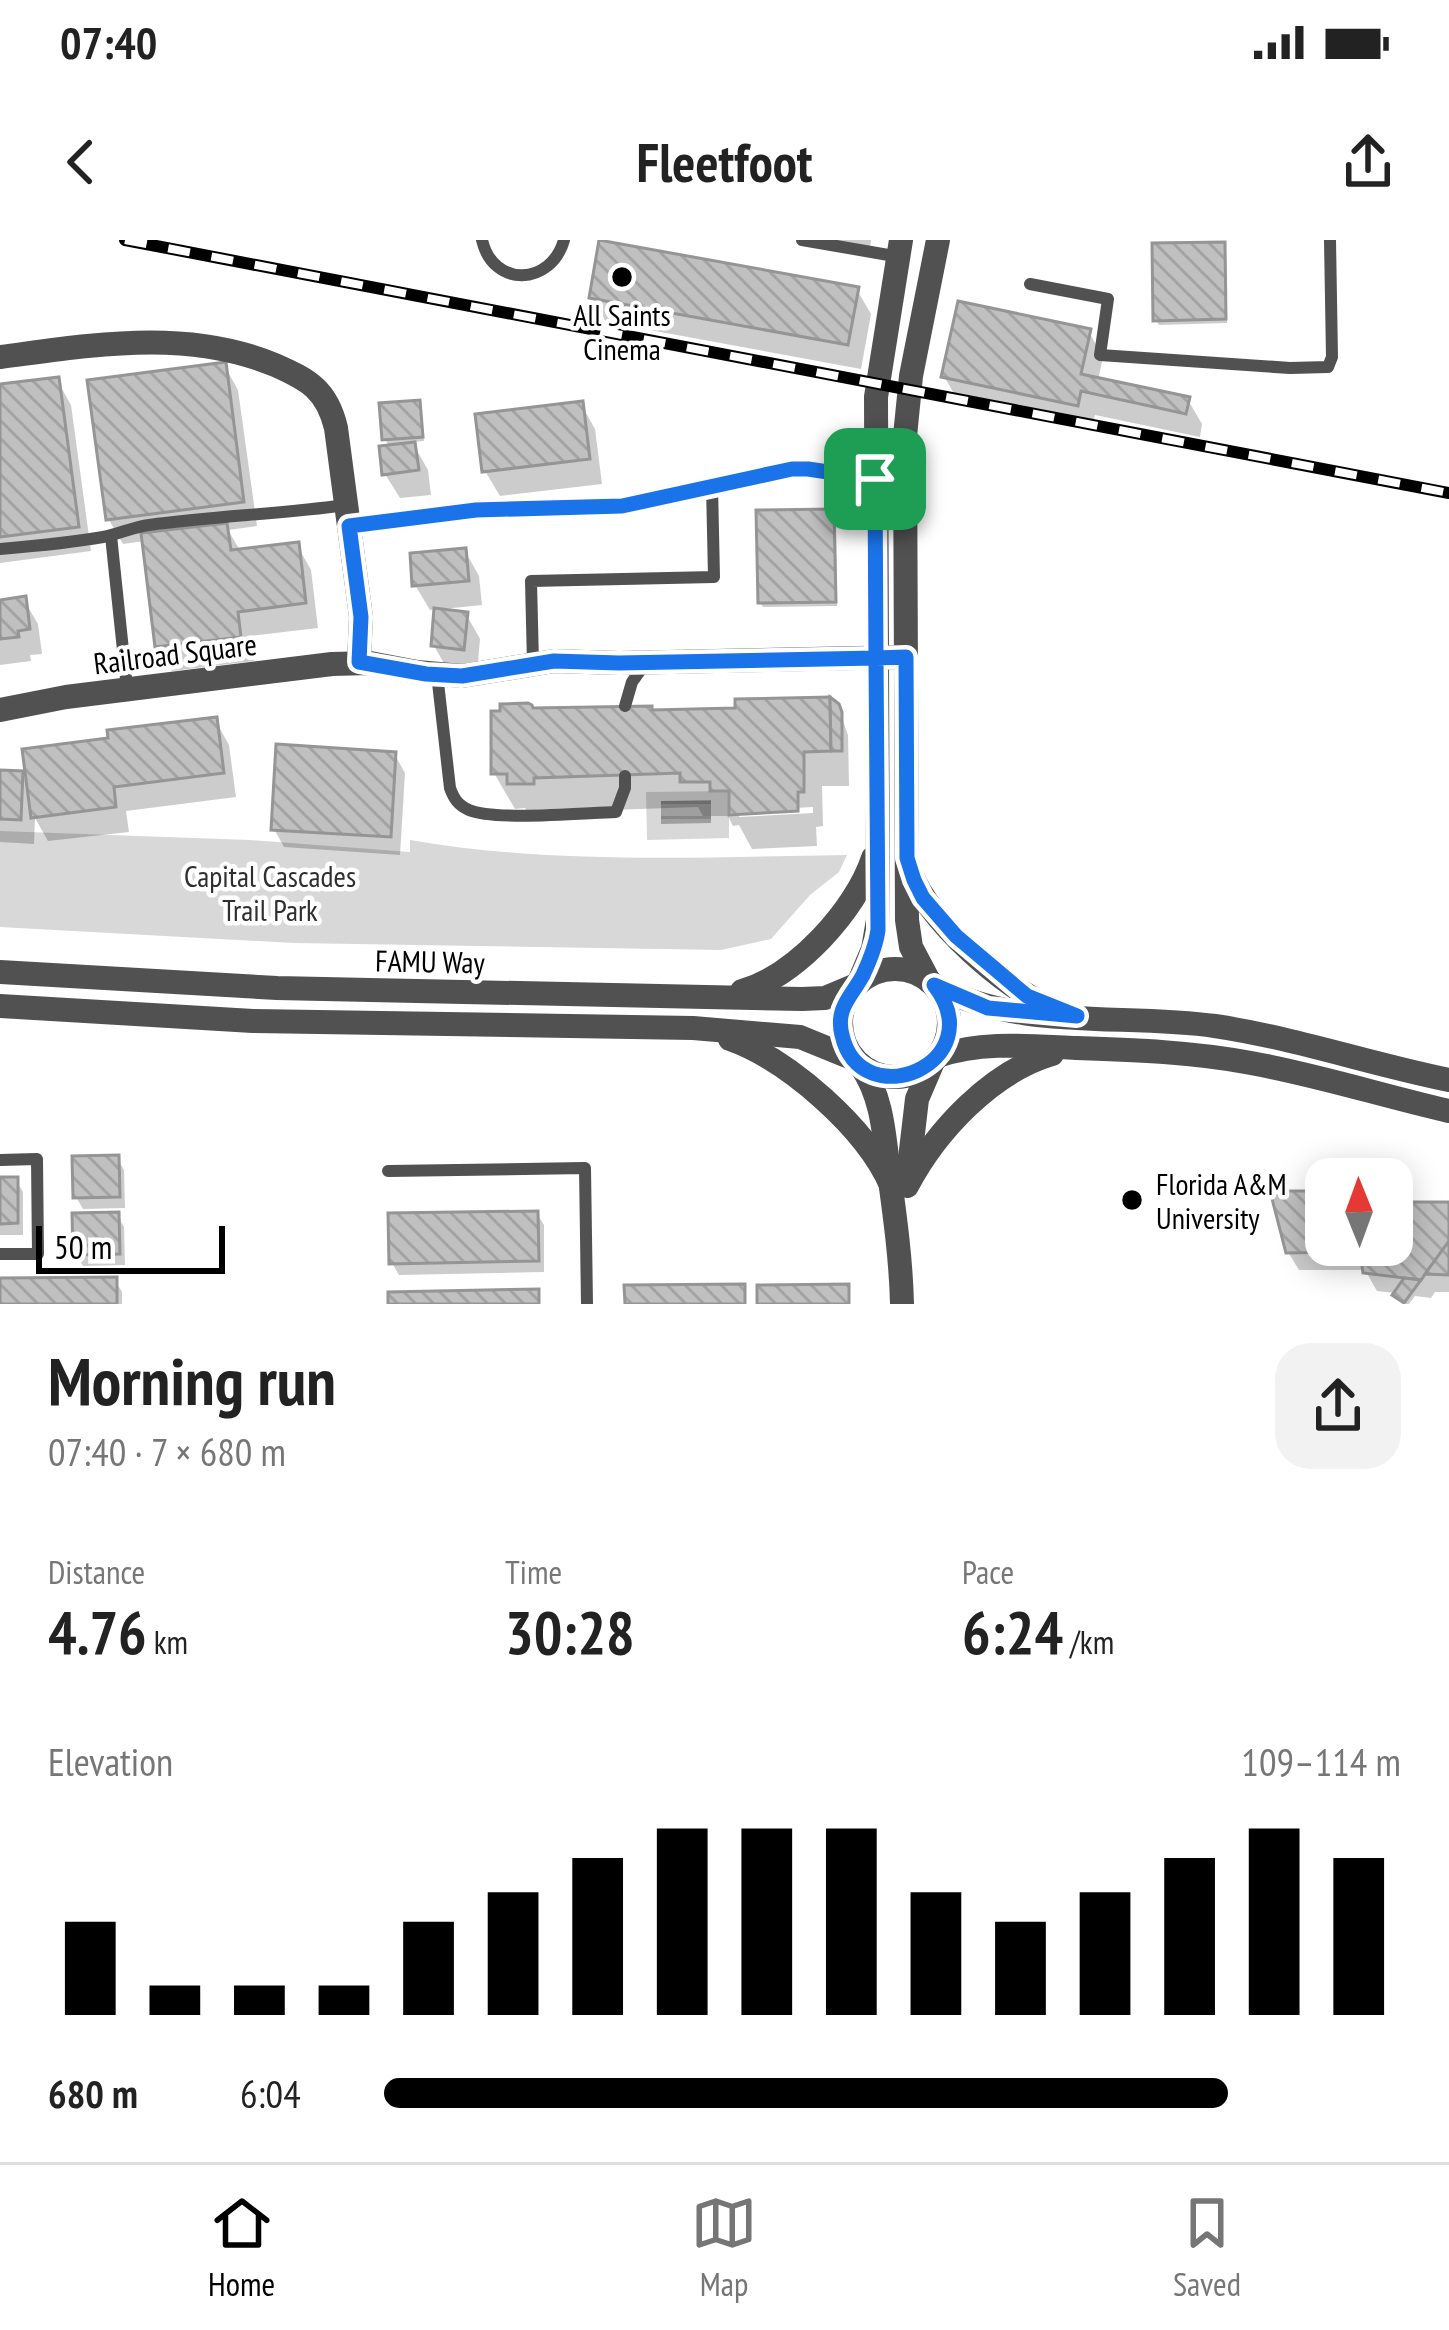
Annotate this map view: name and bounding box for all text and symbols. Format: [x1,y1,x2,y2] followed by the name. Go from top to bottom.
[60,13,157,71] text: 07:40
[637,127,812,197] text: Fleetfoot
[48,129,114,195] icon: back
[1335,129,1401,195] icon: share
[609,264,635,290] marker: All Saints Cinema
[573,295,671,368] place label: All Saints Cinema
[824,428,926,530] pin
[842,446,908,512] icon: arrive
[91,624,259,682] street label: Railroad Square
[184,856,356,929] park label: Capital Cascades Trail Park
[375,941,486,981] street label: FAMU Way
[1305,1158,1413,1266] north arrow
[1305,1158,1413,1266] map controls
[1156,1164,1287,1237] place label: Florida A&M University
[1119,1187,1145,1213] marker: Florida A&M University
[36,1220,225,1273] scale bar
[54,1225,112,1268] text: 50 m
[48,1338,336,1423] text: Morning run
[1275,1343,1401,1469] button: share
[48,1426,286,1477] text: 07:40 · 7 × 680 m
[48,1550,145,1593] text: Distance
[505,1550,562,1593] text: Time
[962,1550,1014,1593] text: Pace
[48,1593,147,1671] text: 4.76
[505,1593,635,1671] text: 30:28
[962,1593,1063,1671] text: 6:24
[147,1620,188,1663] text: km
[1063,1620,1114,1663] text: /km
[48,1736,173,1787] text: Elevation
[1241,1736,1401,1787] text: 109–114 m
[48,2068,138,2119] text: 680 m
[240,2068,301,2119] text: 6:04
[208,2190,275,2305] tab: Home
[691,2190,757,2305] tab: Map
[1173,2190,1241,2305] tab: Saved

